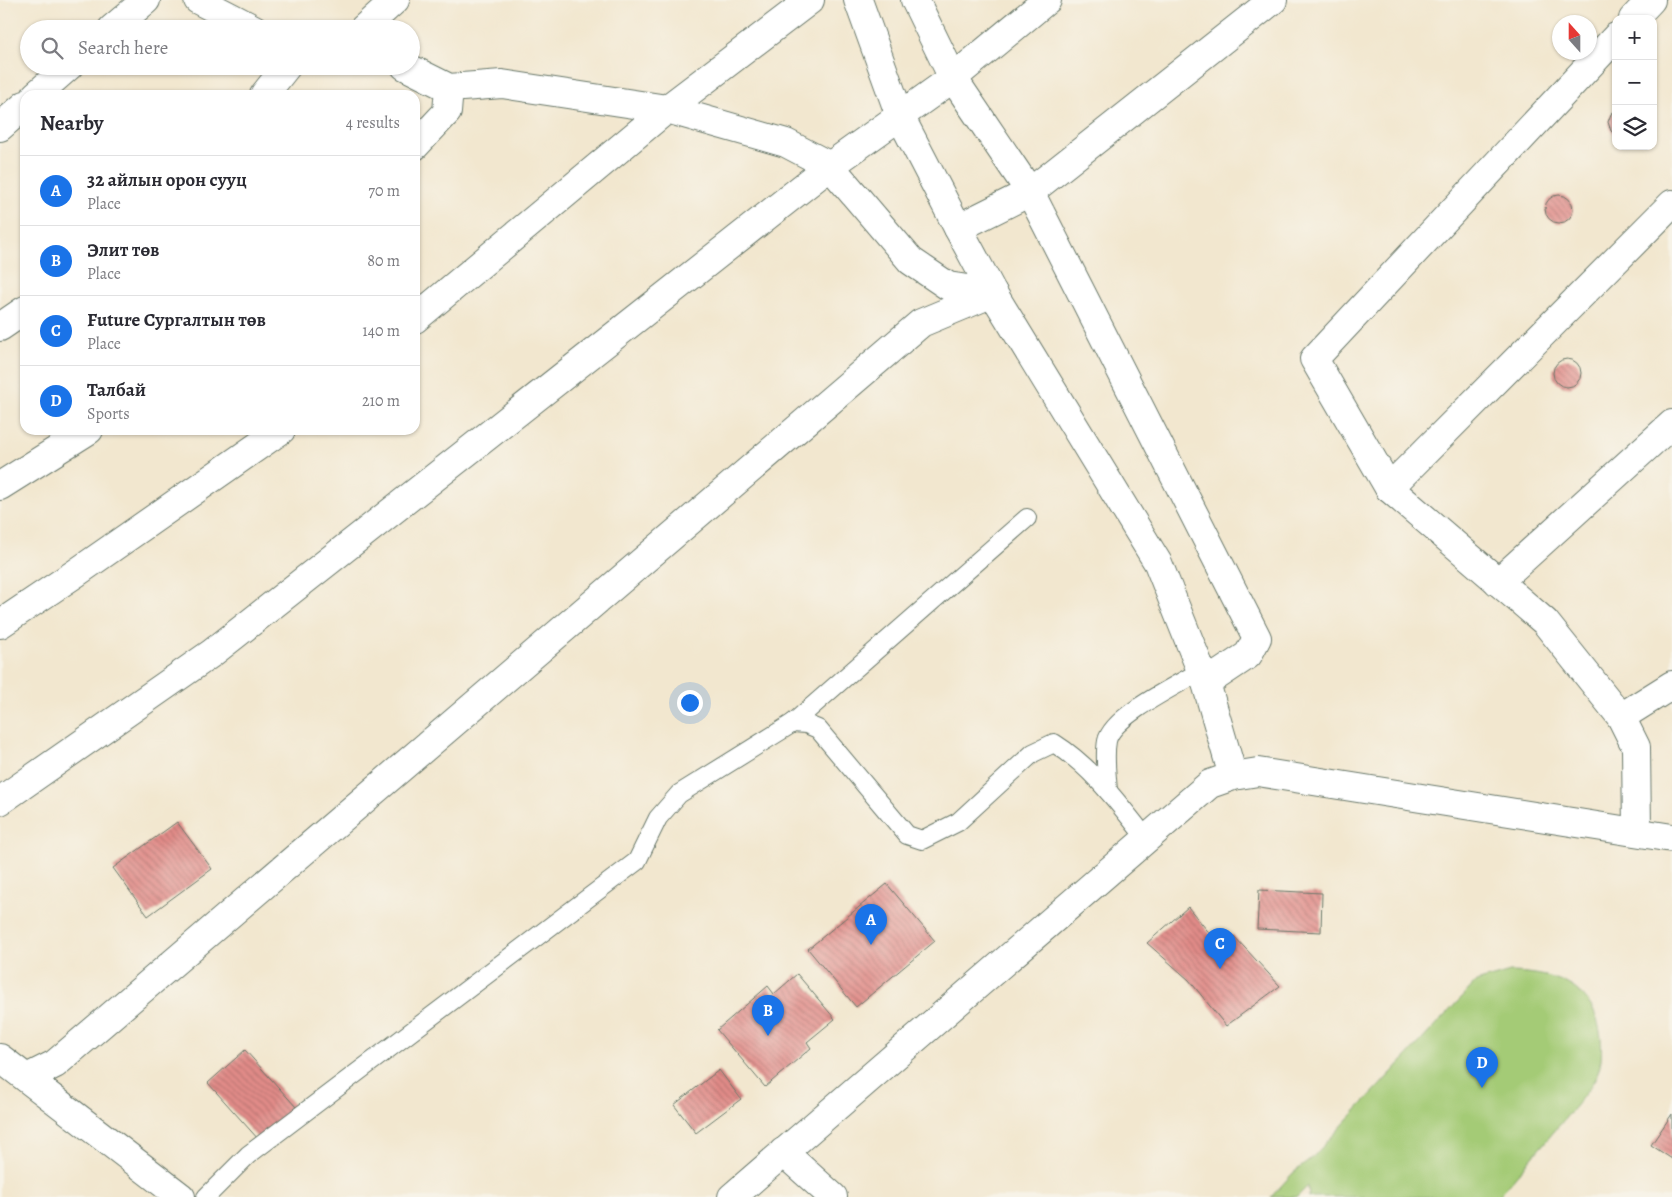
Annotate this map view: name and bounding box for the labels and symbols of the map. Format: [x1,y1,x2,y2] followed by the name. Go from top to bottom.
[1552,15,1597,60] north arrow
[677,690,703,716] your location
[855,904,887,945] pin: A
[1204,928,1236,969] pin: C
[752,995,784,1036] pin: B
[1466,1047,1498,1088] pin: D

